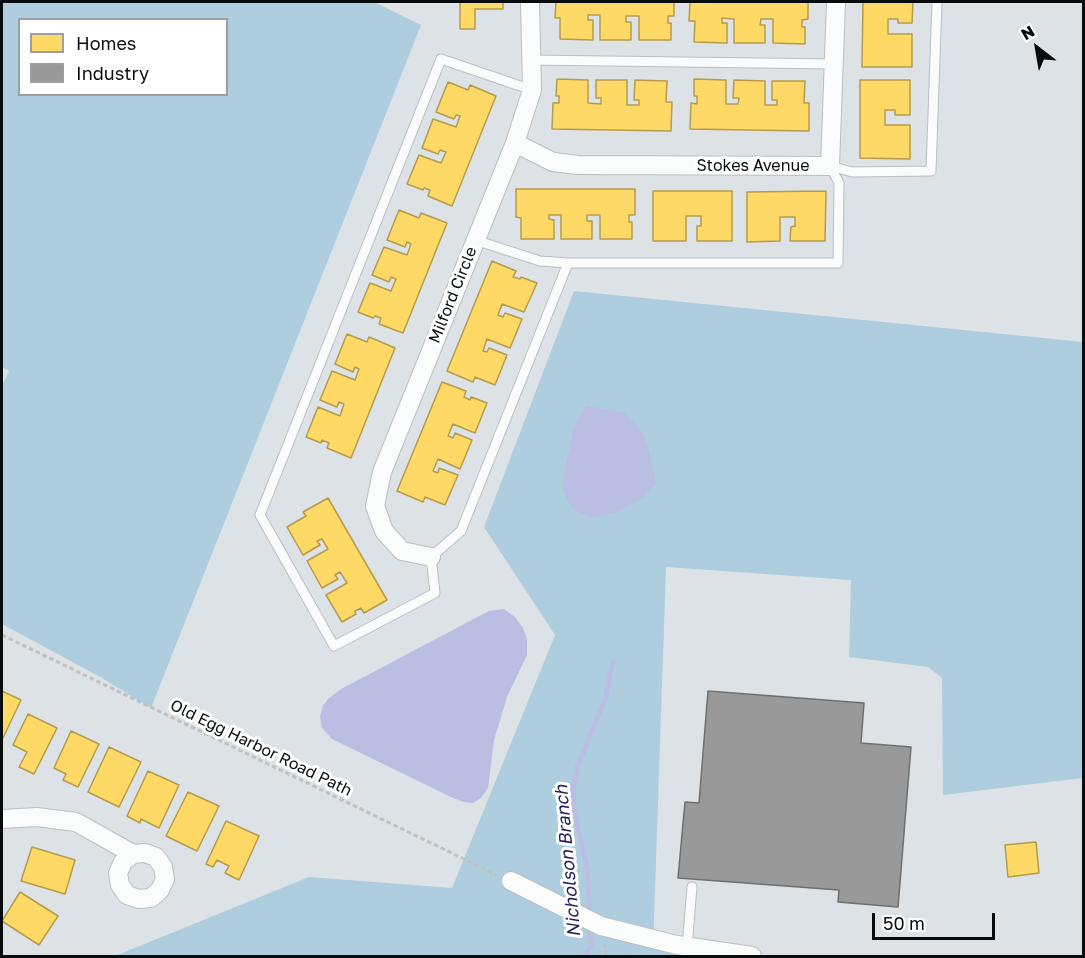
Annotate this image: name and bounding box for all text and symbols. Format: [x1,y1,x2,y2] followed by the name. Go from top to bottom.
[18,18,228,96] legend
[1007,18,1067,78] north arrow
[1017,21,1038,44] text: N
[76,32,136,54] text: Homes
[76,62,149,84] text: Industry
[697,156,809,176] street label: Stokes Avenue
[425,244,481,346] street label: Milford Circle
[167,696,355,800] street label: Old Egg Harbor Road Path
[551,784,585,938] water label: Nicholson Branch
[875,901,998,939] scale bar
[883,912,925,934] text: 50 m

